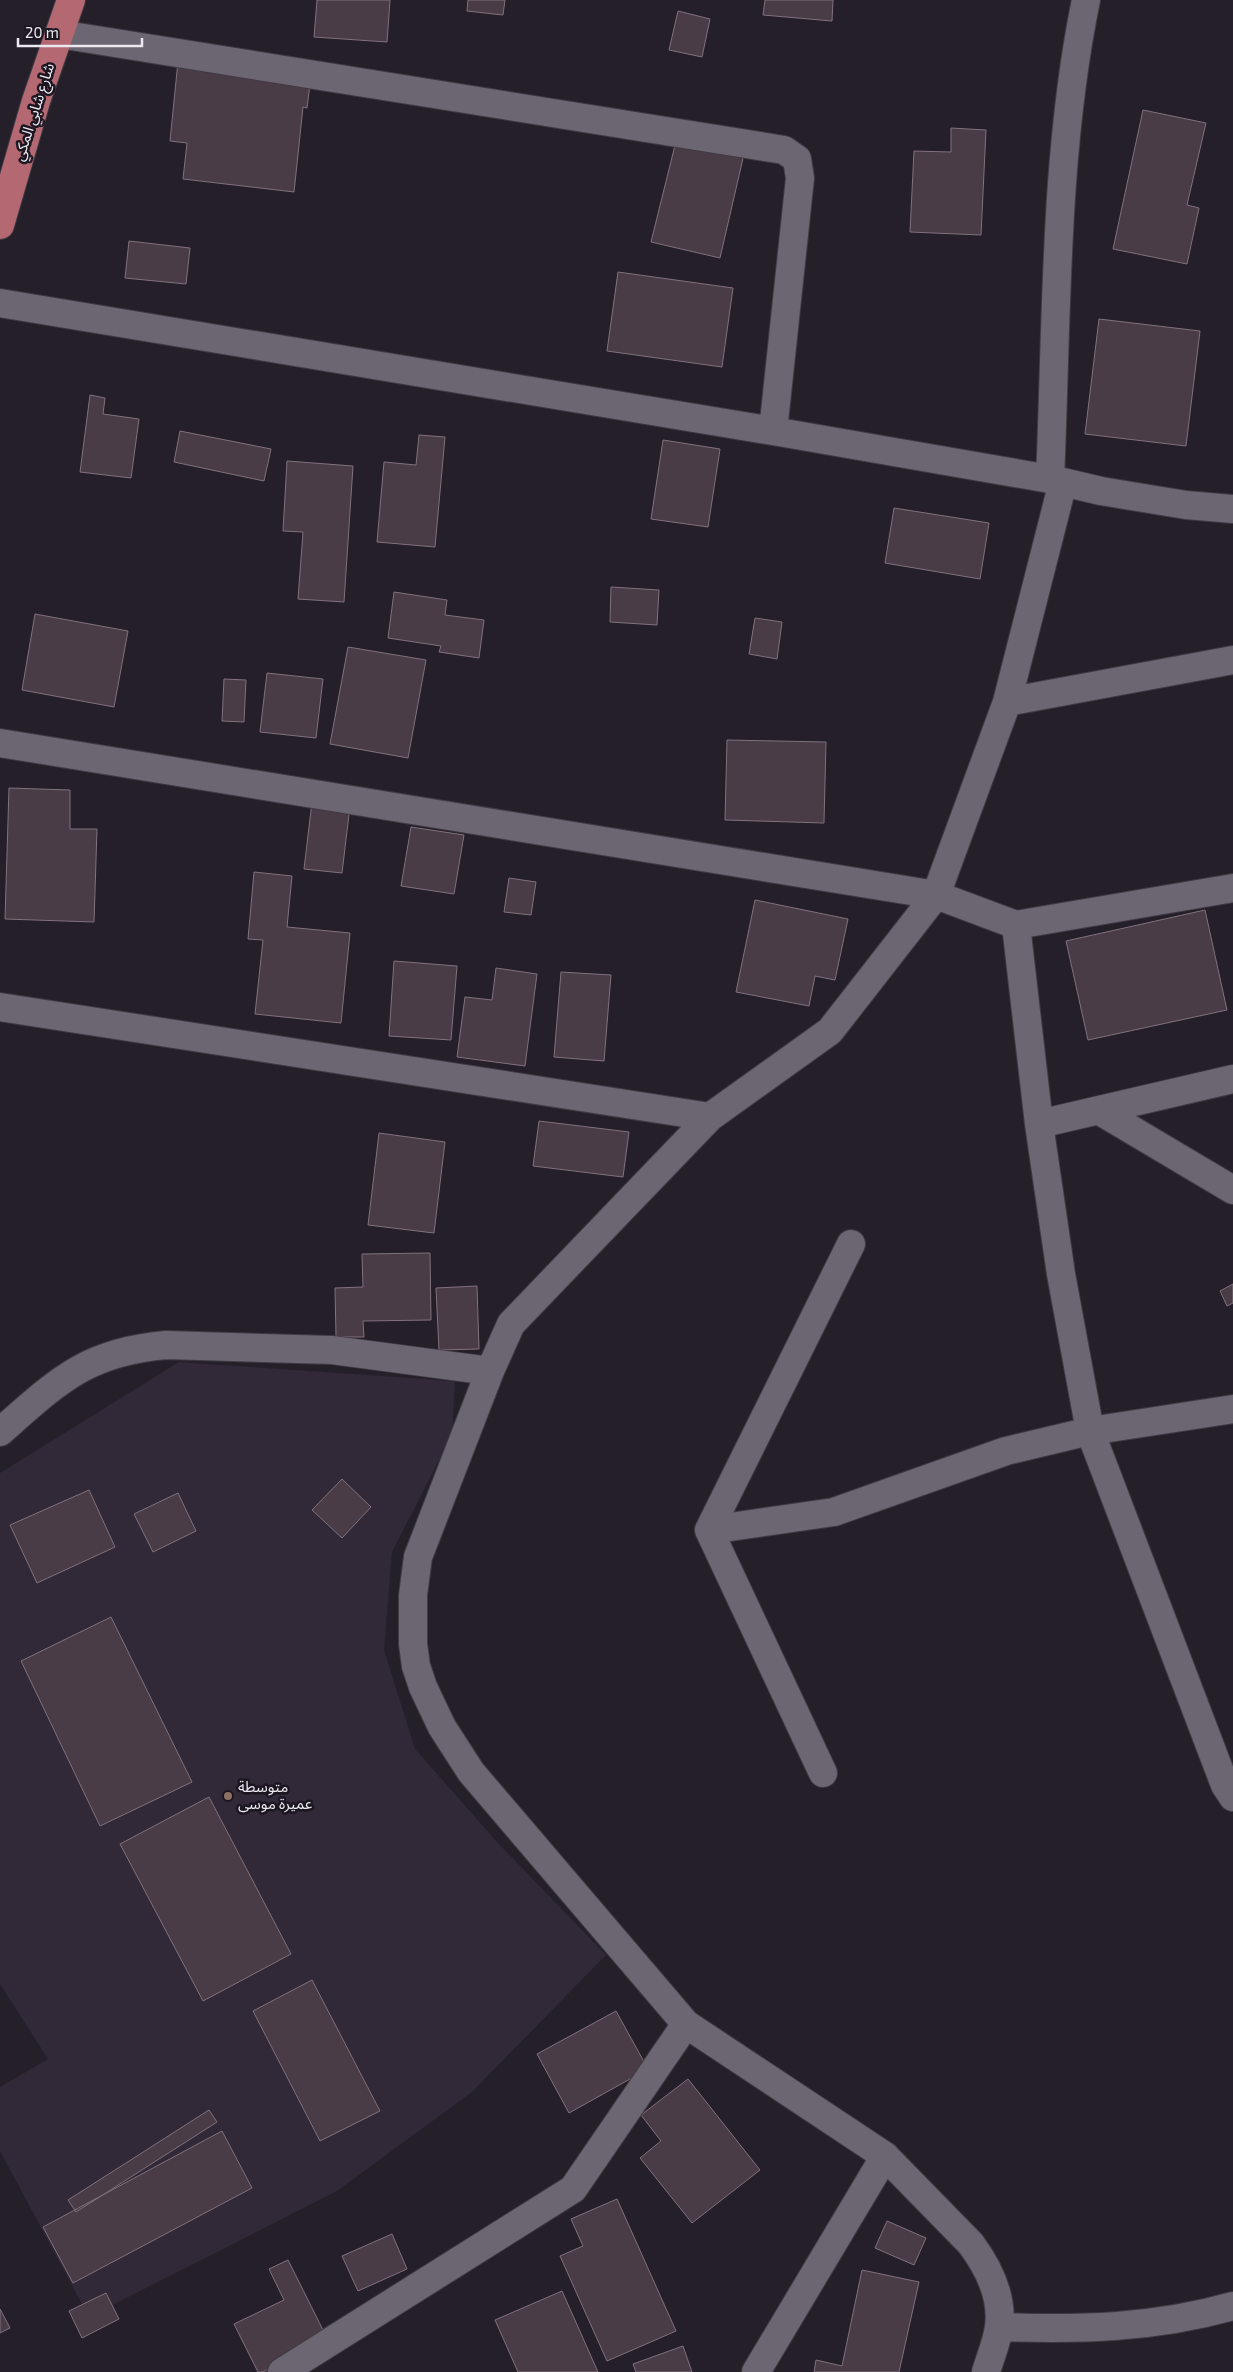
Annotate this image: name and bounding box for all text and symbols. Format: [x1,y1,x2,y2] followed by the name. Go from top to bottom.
[18,15,141,47] scale bar
[25,23,59,41] text: 20 m
[9,60,61,164] street label: شارع شابي المكي
[238,1777,313,1813] place label: متوسطة عميرة موسى
[222,1790,234,1802] marker: متوسطة عميرة موسى

